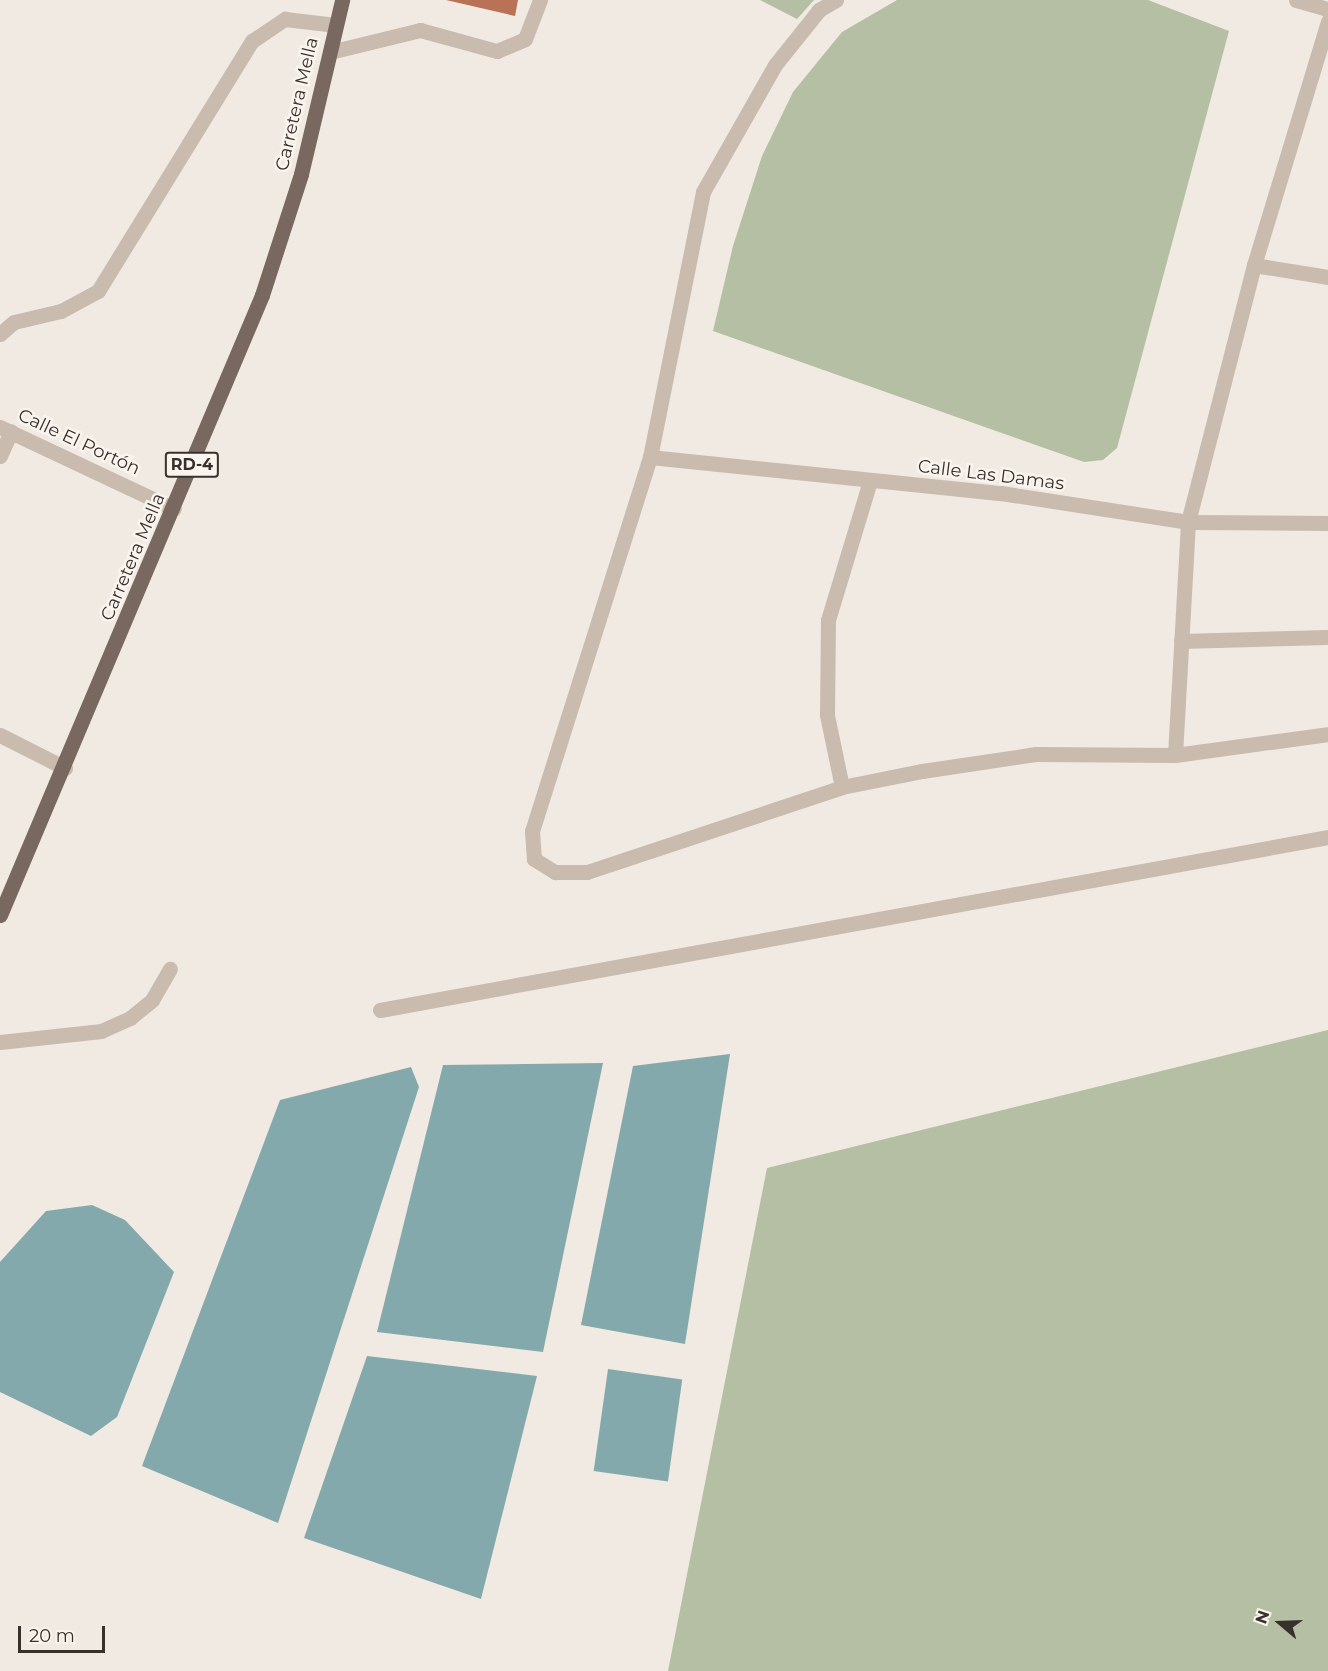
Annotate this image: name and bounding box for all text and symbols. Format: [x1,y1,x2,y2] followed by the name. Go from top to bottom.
[271,35,323,173] street label: Carretera Mella
[15,404,143,480] street label: Calle El Portón
[164,452,220,478] road number: RD-4
[917,455,1065,495] street label: Calle Las Damas
[96,490,170,624] street label: Carretera Mella
[1250,1593,1310,1653] north arrow
[1251,1608,1274,1626] text: N
[21,1614,108,1652] scale bar
[29,1625,75,1647] text: 20 m

